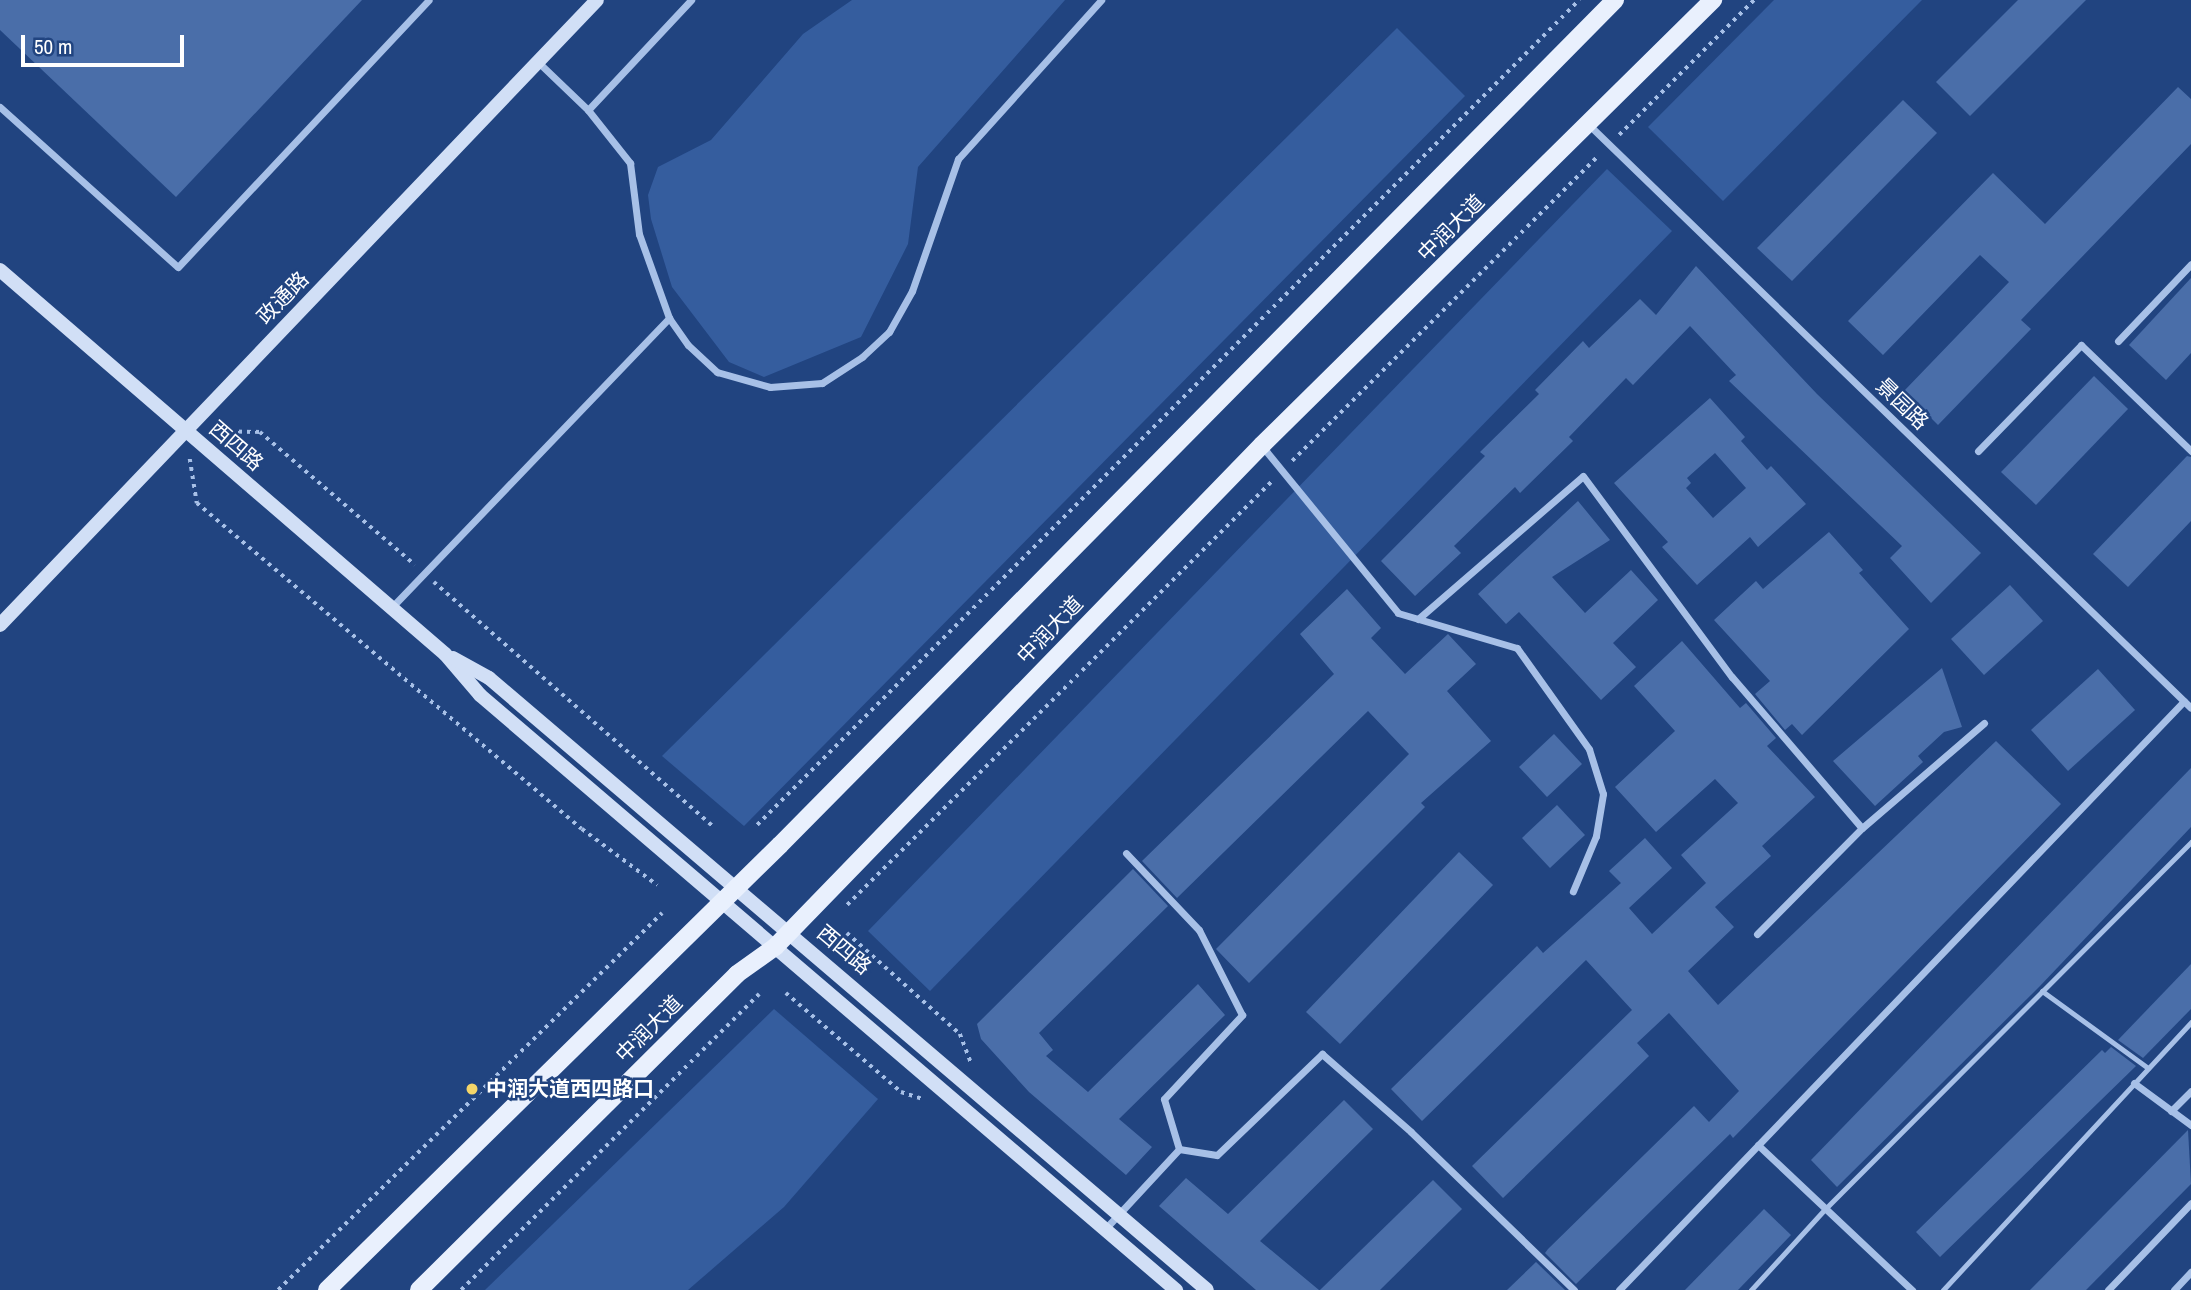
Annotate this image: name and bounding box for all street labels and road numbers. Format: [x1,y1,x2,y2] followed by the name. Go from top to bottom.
[1412,189,1490,267] street label: 中润大道
[252,267,314,329] street label: 政通路
[1871,373,1933,435] street label: 景园路
[204,416,268,476] street label: 西四路
[1012,591,1088,669] street label: 中润大道
[812,920,876,980] street label: 西四路
[610,990,688,1068] street label: 中润大道

